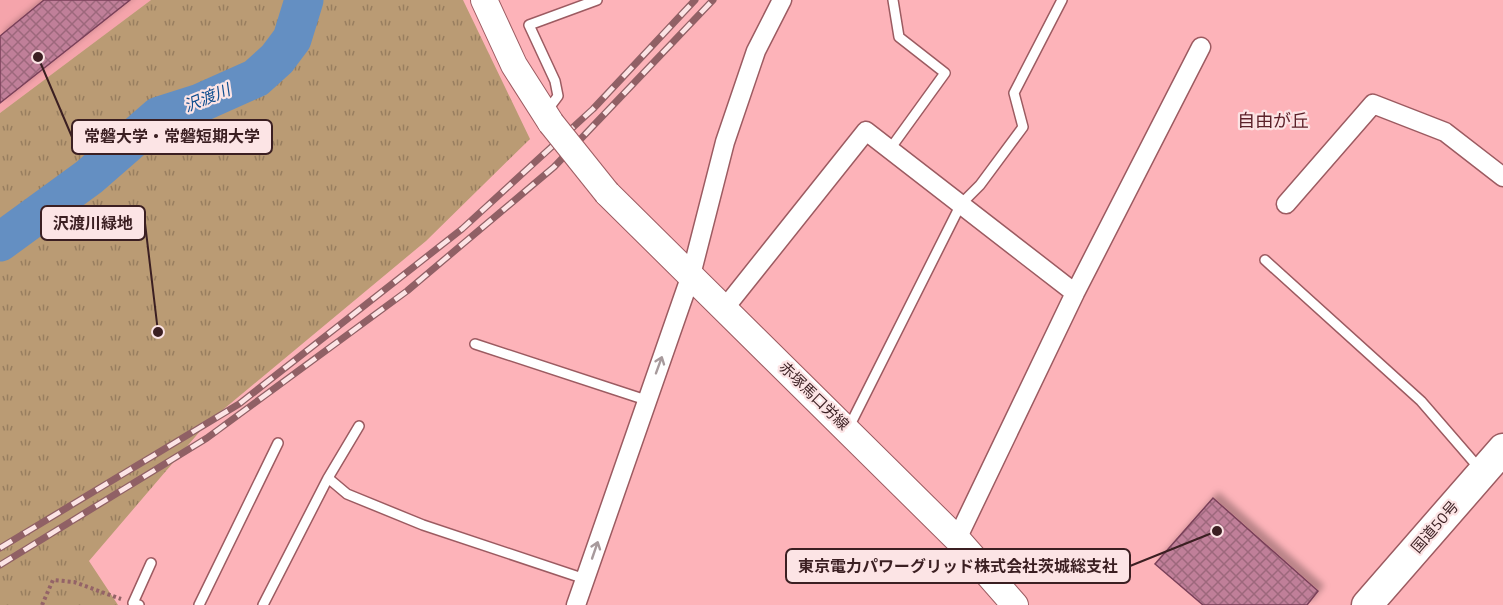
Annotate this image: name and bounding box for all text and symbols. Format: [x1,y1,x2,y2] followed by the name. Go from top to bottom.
[181,79,235,116] water label: 沢渡川
[1237,110,1309,132] district label: 自由が丘
[72,120,272,154] callout: 常磐大学・常磐短期大学
[84,127,260,146] text: 常磐大学・常磐短期大学
[41,206,145,240] callout: 沢渡川緑地
[53,214,133,233] text: 沢渡川緑地
[654,356,665,375] one-way arrow
[775,358,853,434] street label: 赤塚馬口労線
[1408,497,1462,557] street label: 国道50号
[591,541,602,560] one-way arrow
[786,549,1130,583] callout: 東京電力パワーグリッド株式会社茨城総支社
[798,557,1118,576] text: 東京電力パワーグリッド株式会社茨城総支社

